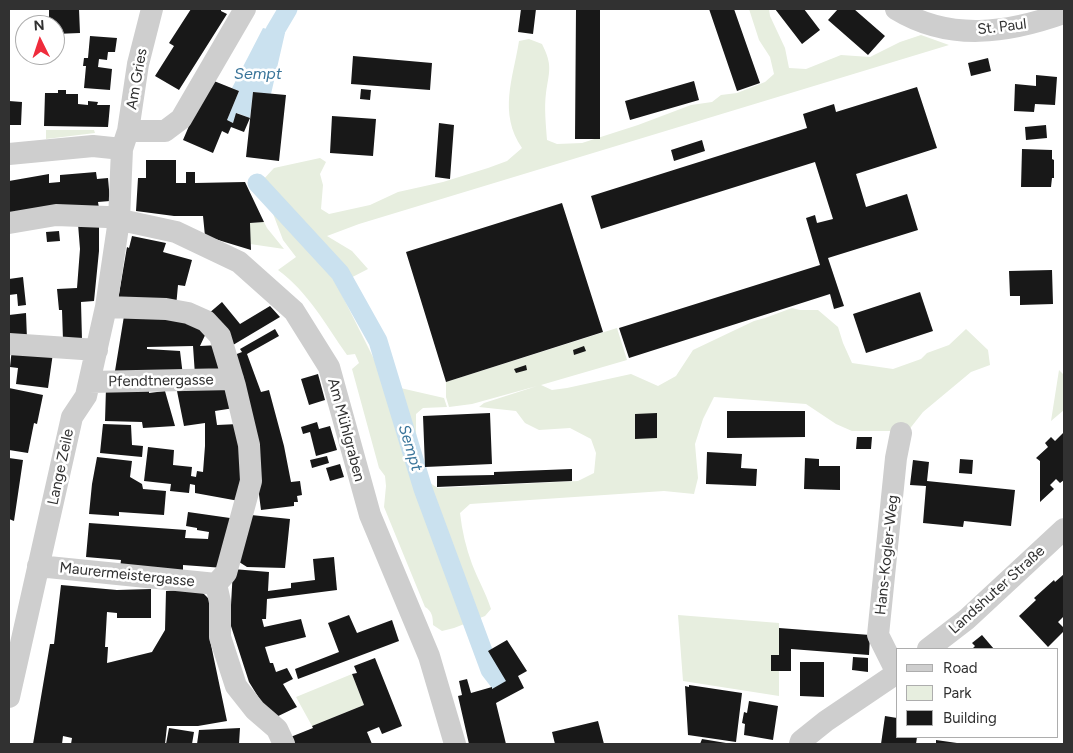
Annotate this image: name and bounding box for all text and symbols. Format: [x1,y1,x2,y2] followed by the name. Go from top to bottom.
[15,15,65,65] north arrow
[976,15,1028,39] street label: St. Paul
[33,17,45,34] text: N
[123,47,151,111] street label: Am Gries
[234,64,282,84] water label: Sempt
[108,371,214,391] street label: Pfendtnergasse
[324,376,368,484] street label: Am Mühlgraben
[394,422,426,474] water label: Sempt
[44,427,78,507] street label: Lange Zeile
[872,494,902,616] street label: Hans-Kogler-Weg
[945,542,1049,638] street label: Landshuter Straße
[58,559,196,591] street label: Maurermeistergasse
[896,648,1058,738] legend
[943,659,978,677] text: Road
[943,684,972,702] text: Park
[943,709,997,727] text: Building

